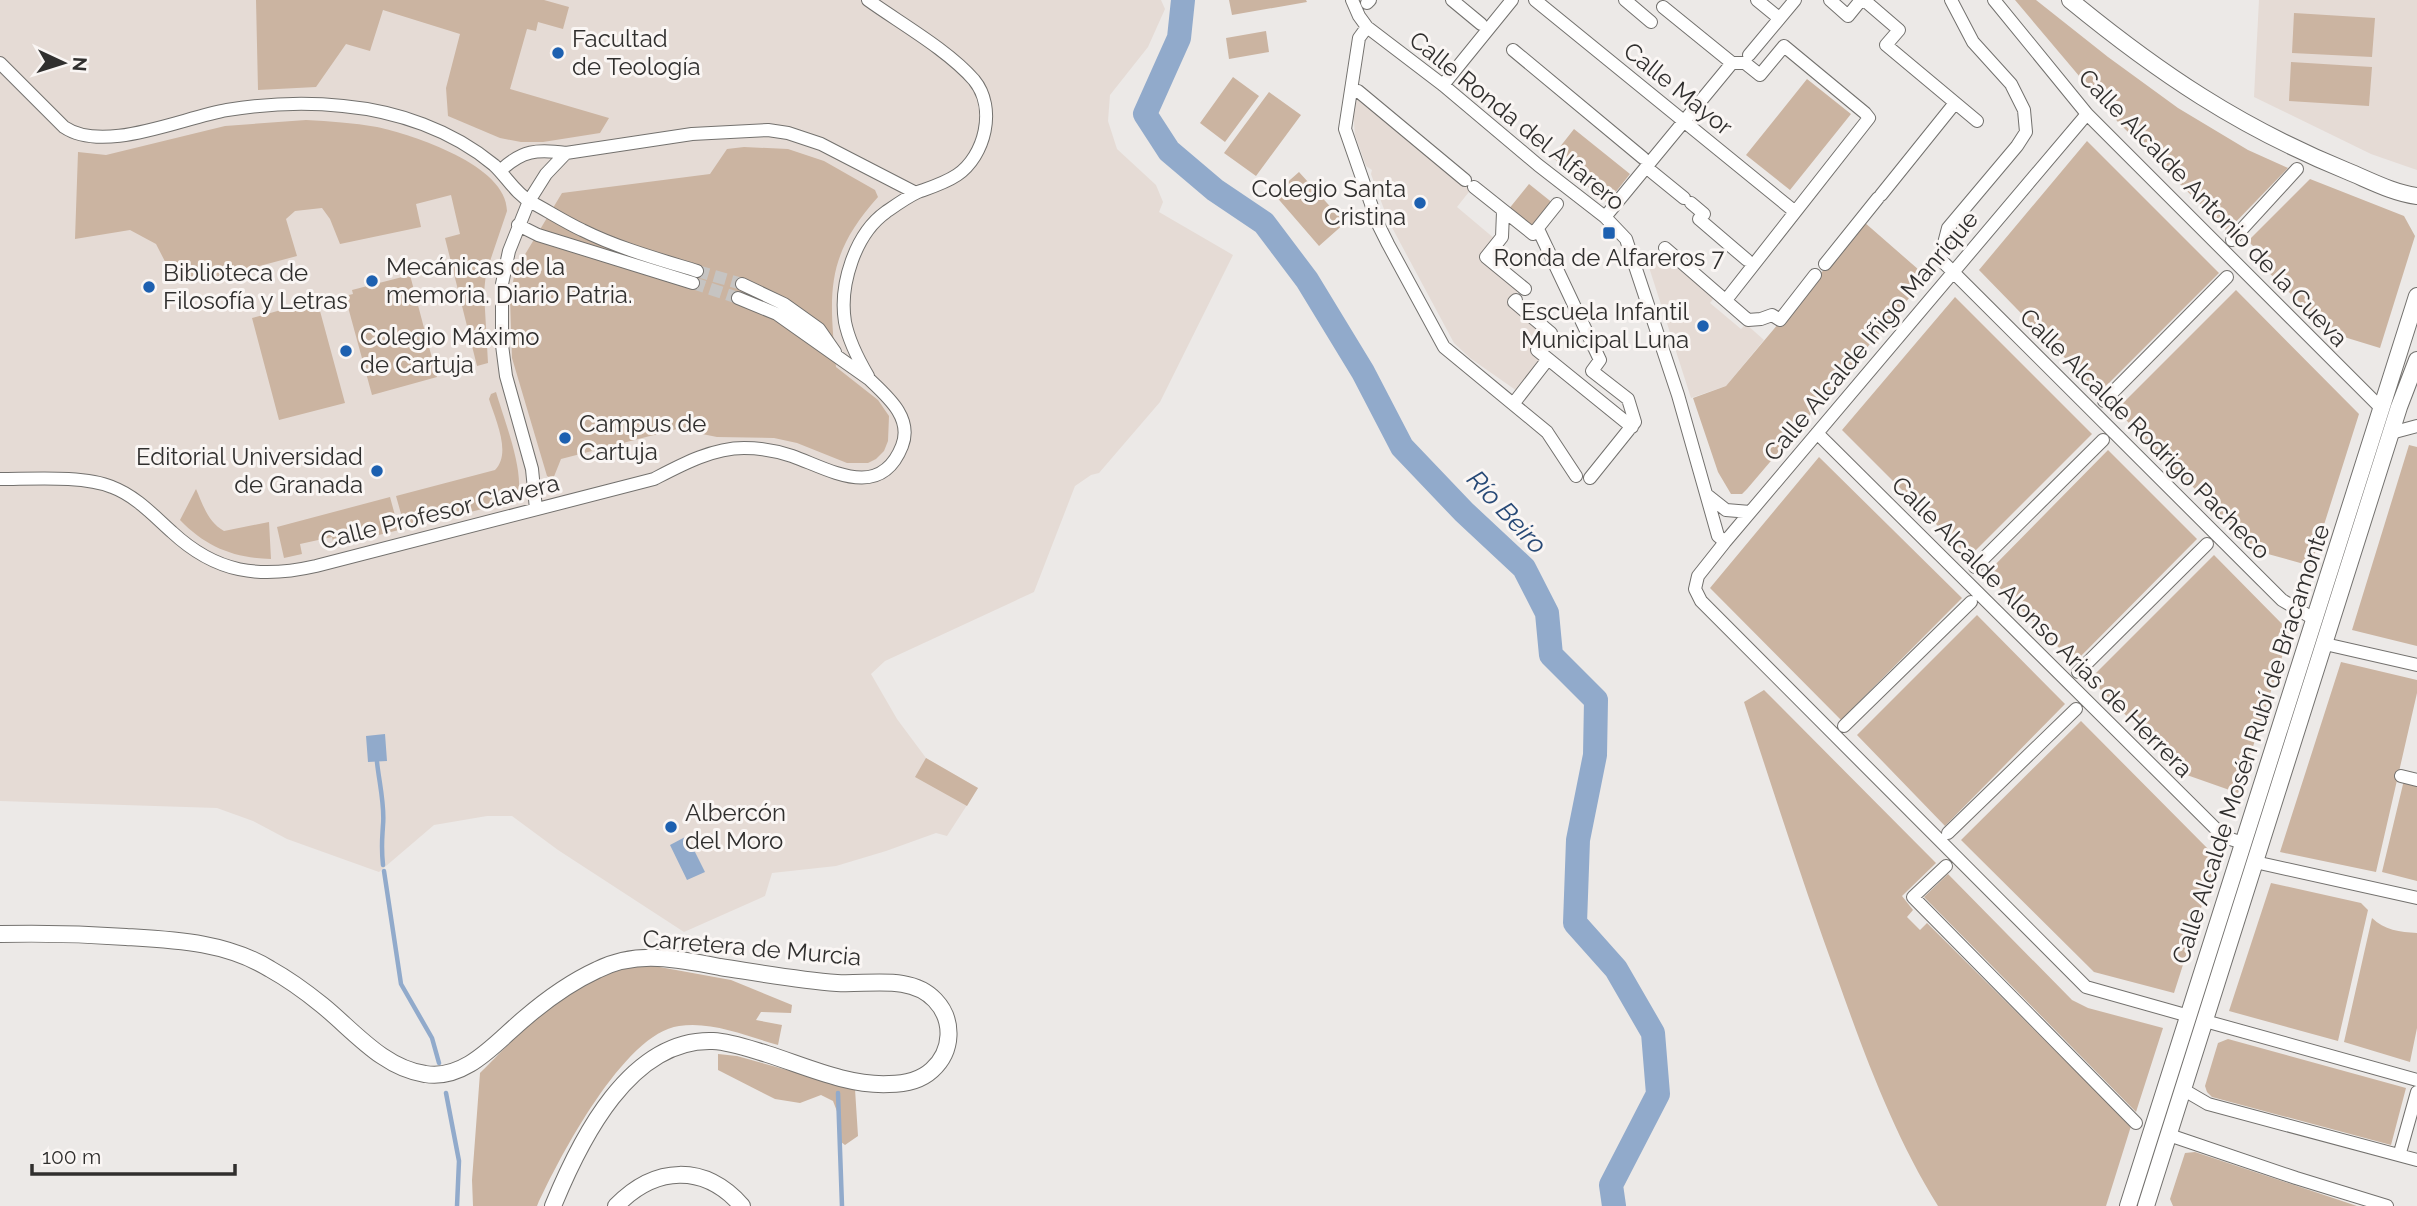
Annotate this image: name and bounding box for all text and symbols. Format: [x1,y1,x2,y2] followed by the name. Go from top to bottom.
[572,24,701,81] place label: Facultad de Teología
[1404,25,1631,216] street label: Calle Ronda del Alfarero
[28,28,98,98] north arrow
[1618,36,1739,142] street label: Calle Mayor
[550,45,566,61] marker: Facultad de Teología
[68,56,91,72] text: N
[2073,63,2354,353] street label: Calle Alcalde Antonio de la Cueva
[1252,174,1406,231] place label: Colegio Santa Cristina
[1412,195,1428,211] marker: Colegio Santa Cristina
[1757,205,1984,467] street label: Calle Alcalde Iñigo Manrique
[1601,225,1617,241] marker: Ronda de Alfareros 7
[1494,243,1725,272] place label: Ronda de Alfareros 7
[386,252,633,309] place label: Mecánicas de la memoria. Diario Patria.
[163,258,348,315] place label: Biblioteca de Filosofía y Letras
[364,273,380,289] marker: Mecánicas de la memoria. Diario Patria.
[141,279,157,295] marker: Biblioteca de Filosofía y Letras
[1521,297,1689,354] place label: Escuela Infantil Municipal Luna
[2014,302,2277,565] street label: Calle Alcalde Rodrigo Pacheco
[1695,318,1711,334] marker: Escuela Infantil Municipal Luna
[360,322,540,379] place label: Colegio Máximo de Cartuja
[338,343,354,359] marker: Colegio Máximo de Cartuja
[579,409,706,466] place label: Campus de Cartuja
[557,430,573,446] marker: Campus de Cartuja
[136,442,363,499] place label: Editorial Universidad de Granada
[369,463,385,479] marker: Editorial Universidad de Granada
[1461,464,1553,560] water label: Río Beiro
[318,468,562,555] street label: Calle Profesor Clavera
[1886,470,2199,783] street label: Calle Alcalde Alonso Arias de Herrera
[2166,520,2335,967] street label: Calle Alcalde Mosén Rubí de Bracamonte
[685,798,786,855] place label: Albercón del Moro
[663,819,679,835] marker: Albercón del Moro
[641,923,863,972] street label: Carretera de Murcia
[32,1132,234,1176] scale bar
[42,1144,101,1169] text: 100 m

